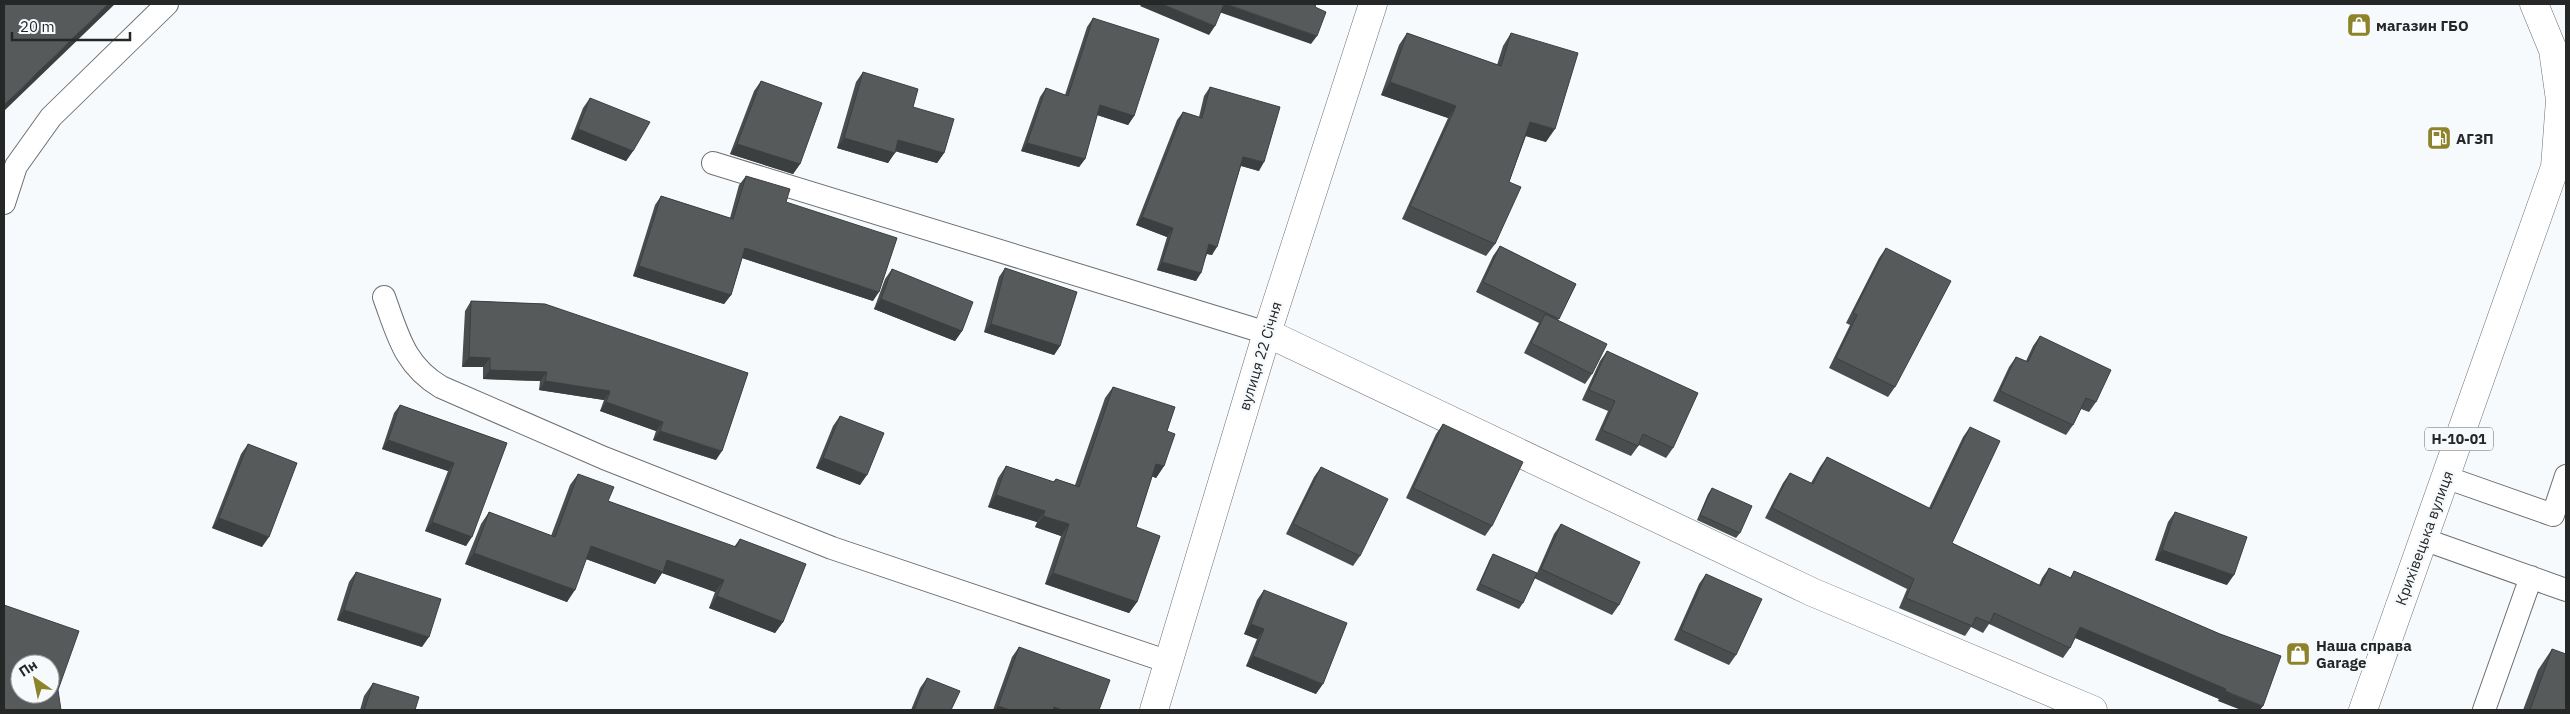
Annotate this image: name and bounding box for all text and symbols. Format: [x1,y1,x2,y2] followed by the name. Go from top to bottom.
[12,10,130,42] scale bar
[2346,12,2372,38] shop icon: магазин ГБО
[2376,16,2469,35] place label: магазин ГБО
[20,17,55,36] text: 20 m
[2426,125,2452,151] fuel station icon: АГЗП
[2456,129,2494,148] place label: АГЗП
[1234,299,1286,413] street label: вулиця 22 Січня
[2425,428,2493,450] road number: Н-10-01
[2391,468,2457,608] street label: Крихівецька вулиця
[2316,636,2412,672] place label: Наша справа Garage
[2285,641,2311,667] shop icon: Наша справа Garage
[10,654,60,704] north arrow
[15,656,41,681] text: Пн

